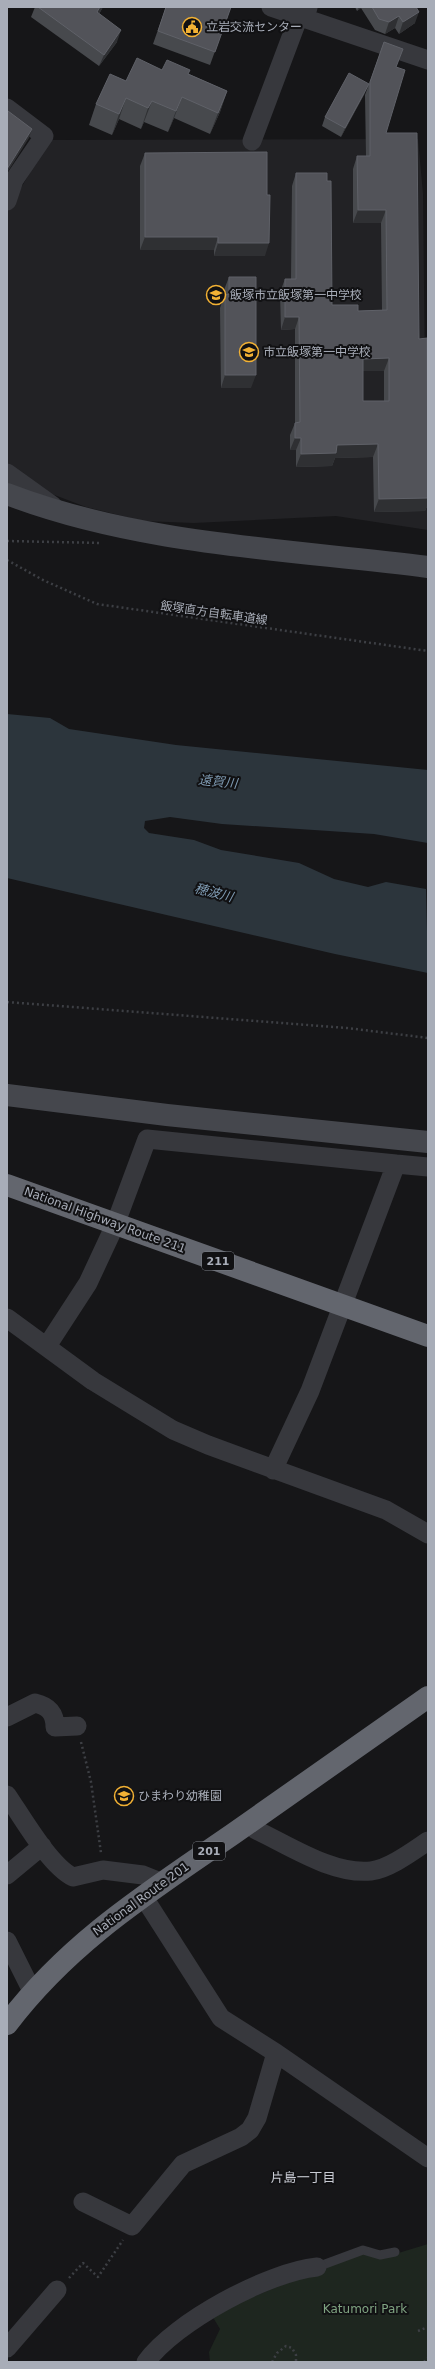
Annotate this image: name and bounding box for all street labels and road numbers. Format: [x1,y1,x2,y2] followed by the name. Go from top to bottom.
[160,599,268,627] street label: 飯塚直方自転車道線
[22,1184,188,1256] street label: National Highway Route 211
[202,1252,234,1270] road number: 211
[193,1842,225,1860] road number: 201
[90,1859,192,1939] street label: National Route 201

